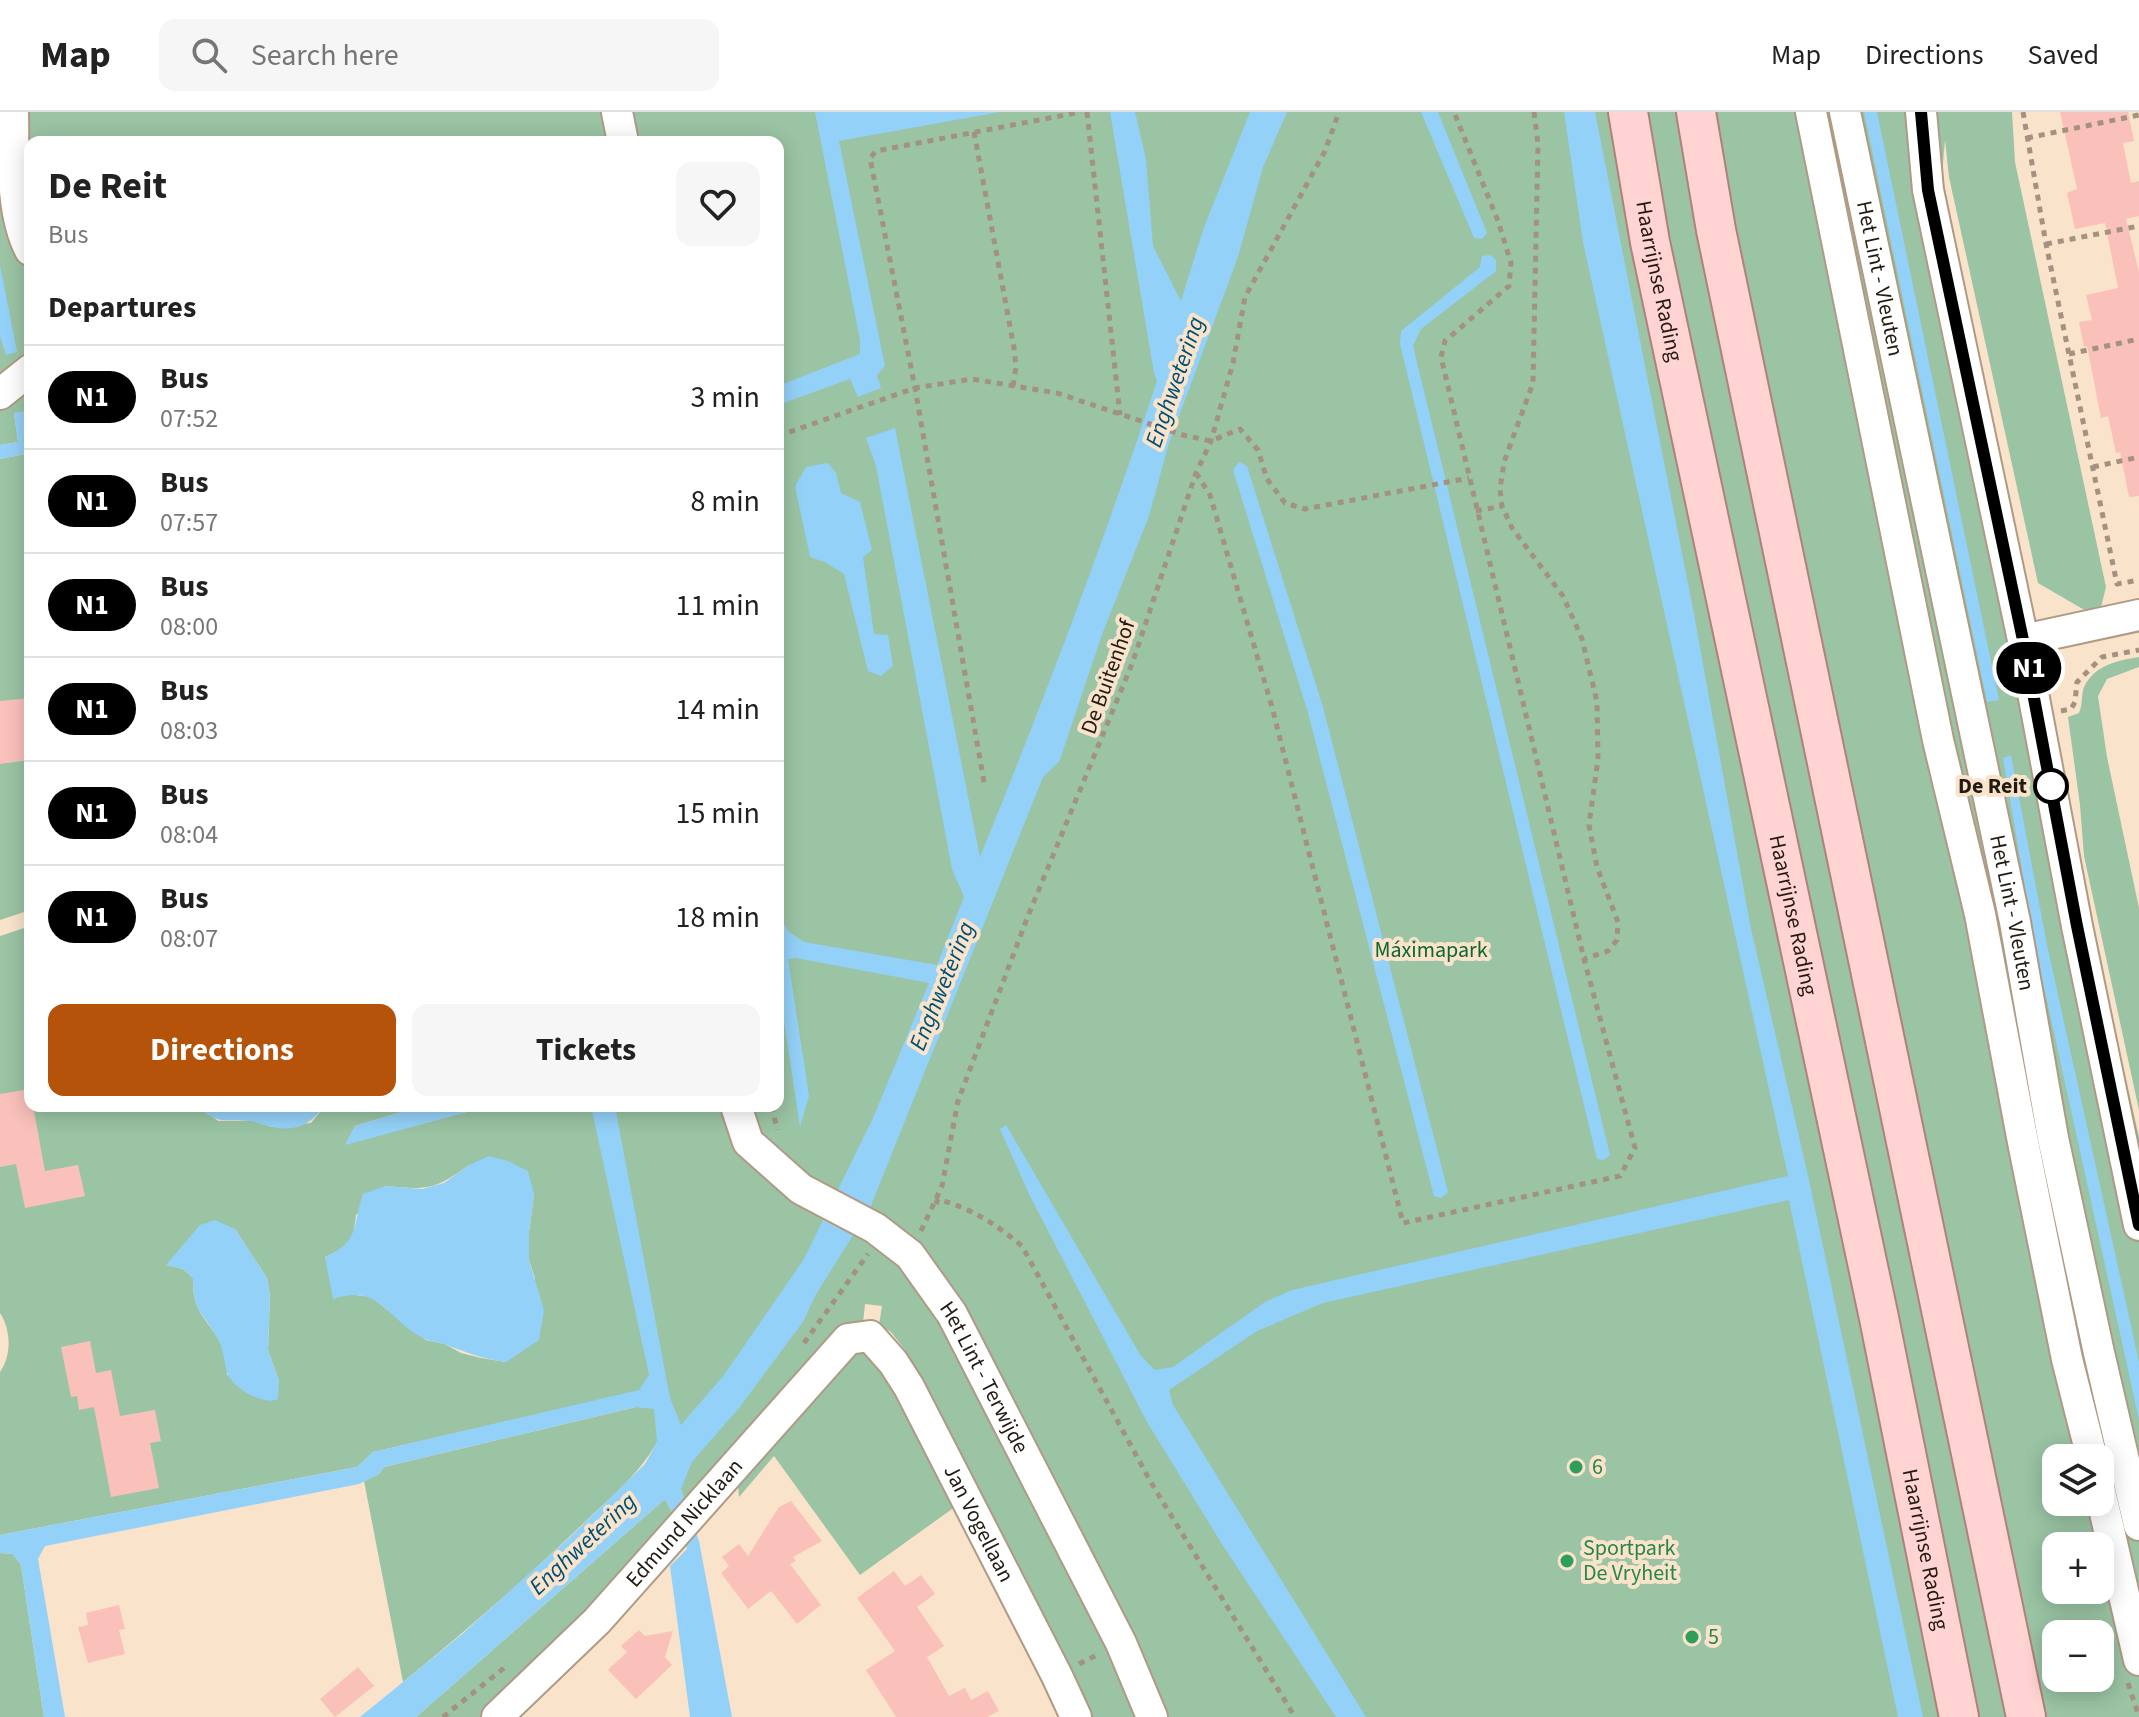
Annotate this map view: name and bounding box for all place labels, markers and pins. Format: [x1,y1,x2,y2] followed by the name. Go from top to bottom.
[2034,769,2068,803] marker: De Reit
[1958,770,2028,802] place label: De Reit
[1592,1451,1603,1483] place label: 6
[1567,1458,1585,1476] marker: 6
[1583,1532,1677,1589] place label: Sportpark De Vryheit
[1558,1552,1576,1570] marker: Sportpark De Vryheit
[1708,1621,1719,1653] place label: 5
[1683,1628,1701,1646] marker: 5

